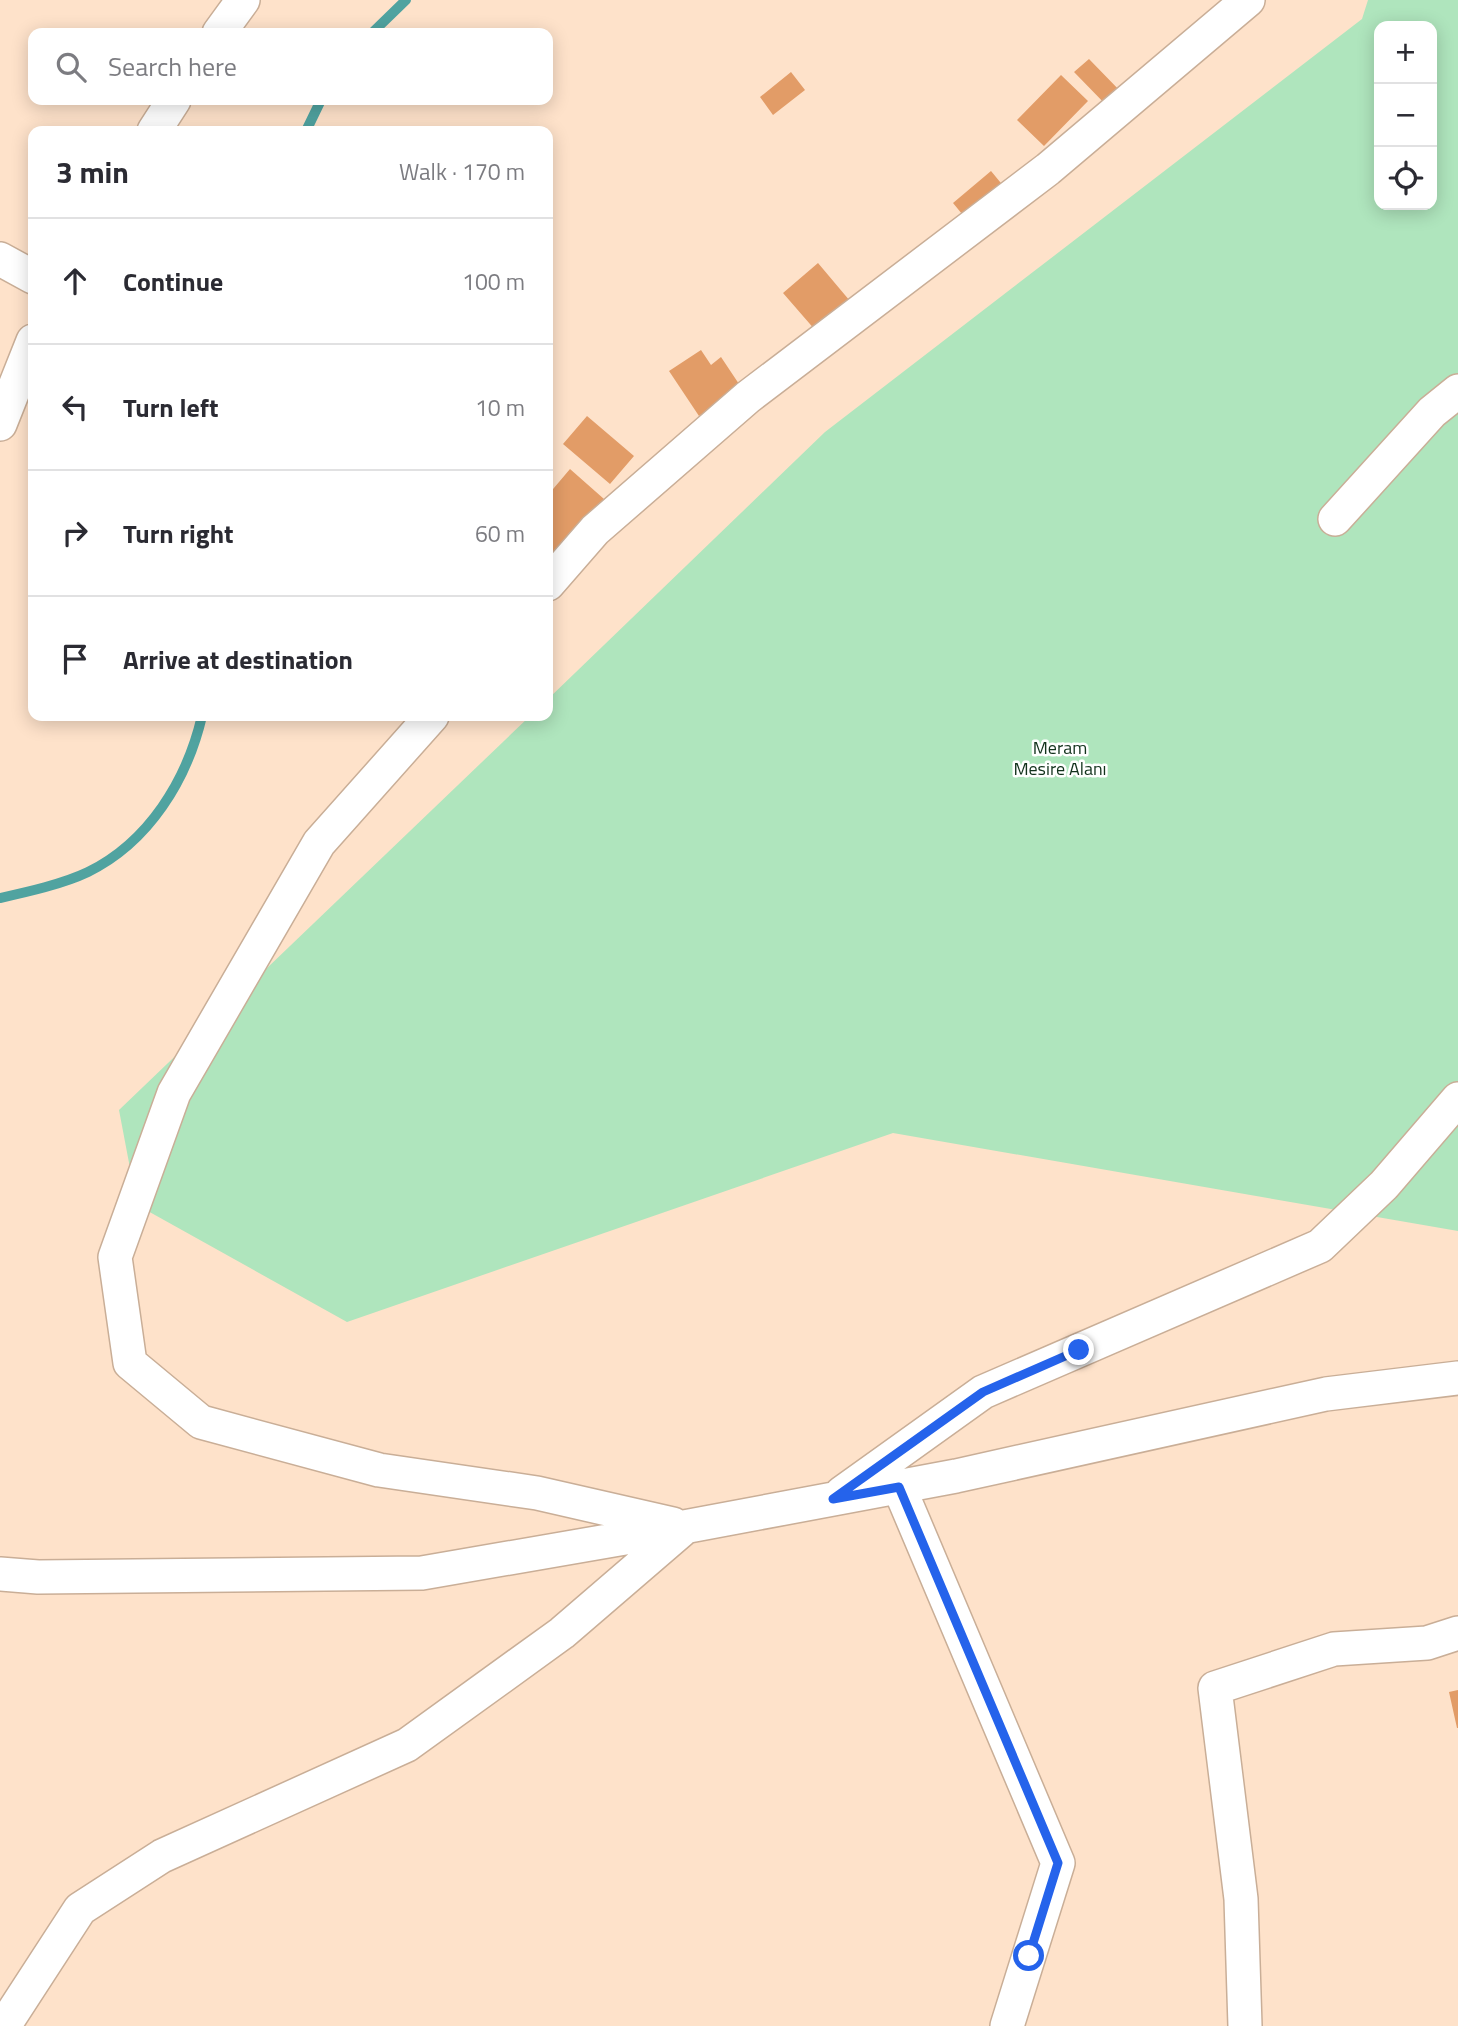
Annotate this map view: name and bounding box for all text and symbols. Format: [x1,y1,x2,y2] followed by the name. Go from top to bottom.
[1374,21,1437,210] map controls
[1374,21,1437,84] button: +
[28,28,553,105] search box
[108,47,237,86] text: Search here
[52,48,90,86] icon: search
[1374,84,1437,147] button: −
[1374,147,1437,210] button: locate
[56,149,129,195] text: 3 min
[399,154,525,189] text: Walk · 170 m
[56,262,94,300] icon: ahead
[123,262,223,301] text: Continue
[462,264,525,299] text: 100 m
[56,388,94,426] icon: left
[123,388,218,427] text: Turn left
[475,390,525,425] text: 10 m
[56,514,94,552] icon: right
[123,514,234,553] text: Turn right
[475,516,525,551] text: 60 m
[56,640,94,678] icon: arrive
[123,640,353,679] text: Arrive at destination
[1013,734,1107,782] park label: Meram Mesire Alanı
[1063,1334,1094,1365] route end
[1013,1940,1044,1971] route start

